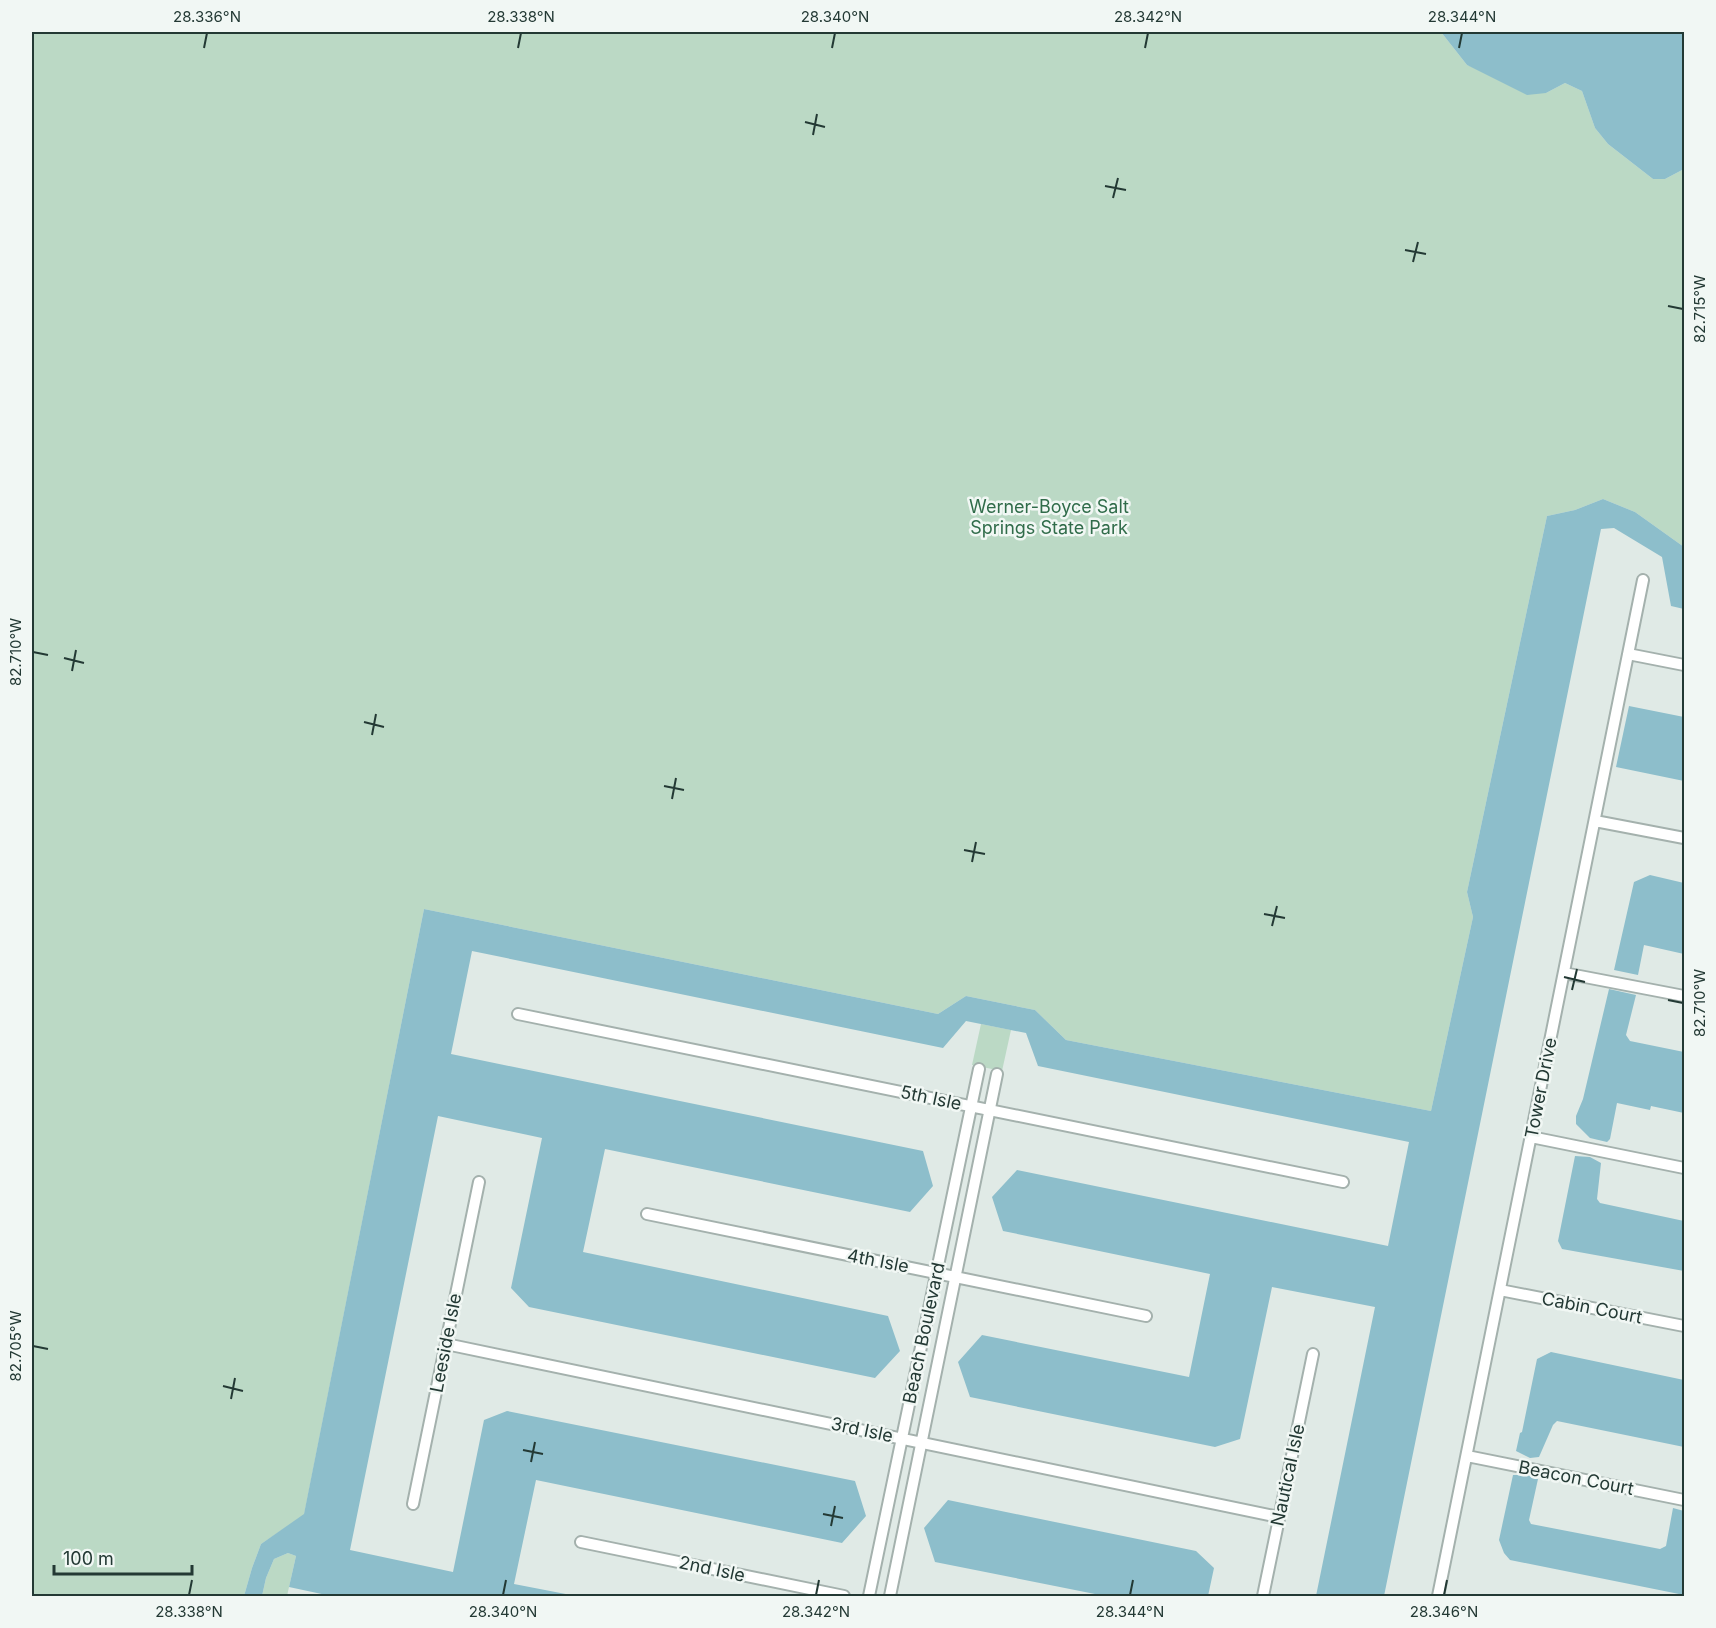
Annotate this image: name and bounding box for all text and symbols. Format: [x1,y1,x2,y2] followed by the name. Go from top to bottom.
[173,7,241,26] text: 28.336°N
[487,7,555,26] text: 28.338°N
[801,7,869,26] text: 28.340°N
[1114,7,1182,26] text: 28.342°N
[1428,7,1496,26] text: 28.344°N
[1690,275,1709,343] text: 82.715°W
[969,496,1129,538] park label: Werner-Boyce Salt Springs State Park
[6,618,25,686] text: 82.710°W
[1690,969,1709,1037] text: 82.710°W
[1520,1036,1561,1140] street label: Tower Drive
[899,1081,963,1114] street label: 5th Isle
[845,1244,911,1277] street label: 4th Isle
[898,1260,949,1405] street label: Beach Boulevard
[1540,1287,1644,1328] street label: Cabin Court
[426,1291,465,1394] street label: Leeside Isle
[6,1310,25,1382] text: 82.705°W
[829,1413,895,1446] street label: 3rd Isle
[1266,1422,1309,1528] street label: Nautical Isle
[1517,1456,1636,1499] street label: Beacon Court
[54,1538,192,1576] scale bar
[63,1548,114,1569] text: 100 m
[677,1551,747,1586] street label: 2nd Isle
[155,1602,223,1621] text: 28.338°N
[469,1602,537,1621] text: 28.340°N
[782,1602,850,1621] text: 28.342°N
[1096,1602,1164,1621] text: 28.344°N
[1410,1602,1478,1621] text: 28.346°N

